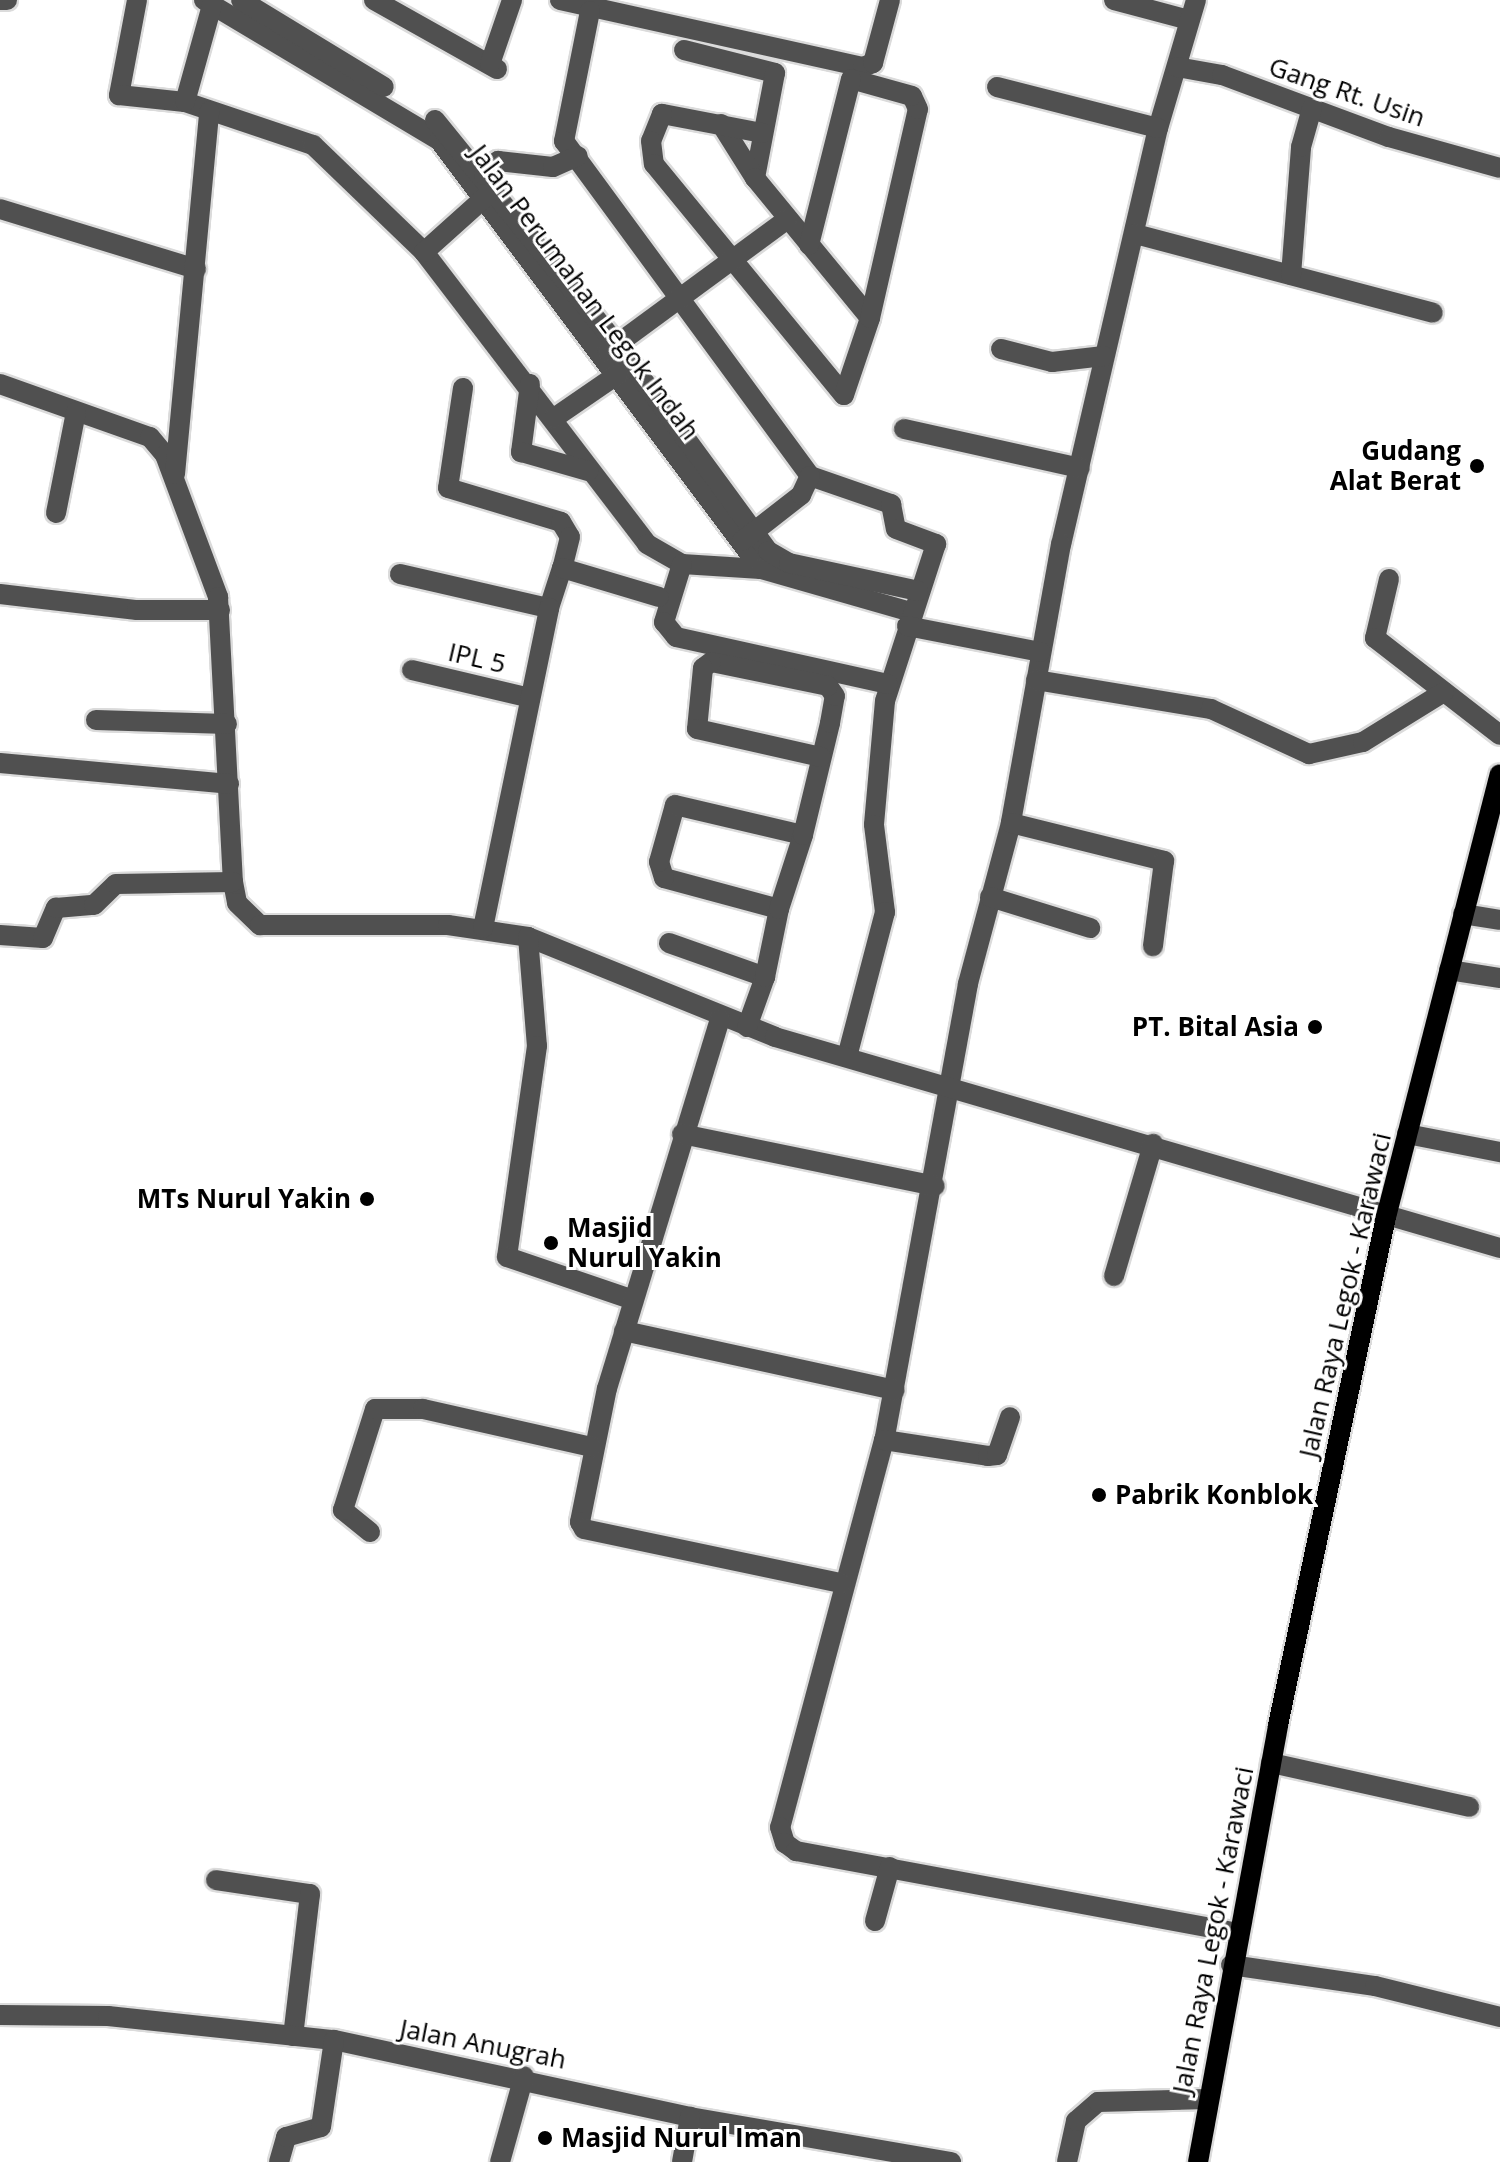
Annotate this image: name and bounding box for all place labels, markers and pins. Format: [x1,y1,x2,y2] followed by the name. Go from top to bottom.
[1330,435,1461,496] place label: Gudang Alat Berat
[1468,457,1486,475] marker: Gudang Alat Berat
[1132,1011,1299,1043] place label: PT. Bital Asia
[1306,1018,1324,1036] marker: PT. Bital Asia
[137,1183,351,1215] place label: MTs Nurul Yakin
[358,1190,376,1208] marker: MTs Nurul Yakin
[567,1212,722,1274] place label: Masjid Nurul Yakin
[542,1234,560,1252] marker: Masjid Nurul Yakin
[1115,1479,1313,1511] place label: Pabrik Konblok
[1090,1486,1108,1504] marker: Pabrik Konblok
[561,2122,802,2154] place label: Masjid Nurul Iman
[536,2129,554,2147] marker: Masjid Nurul Iman

